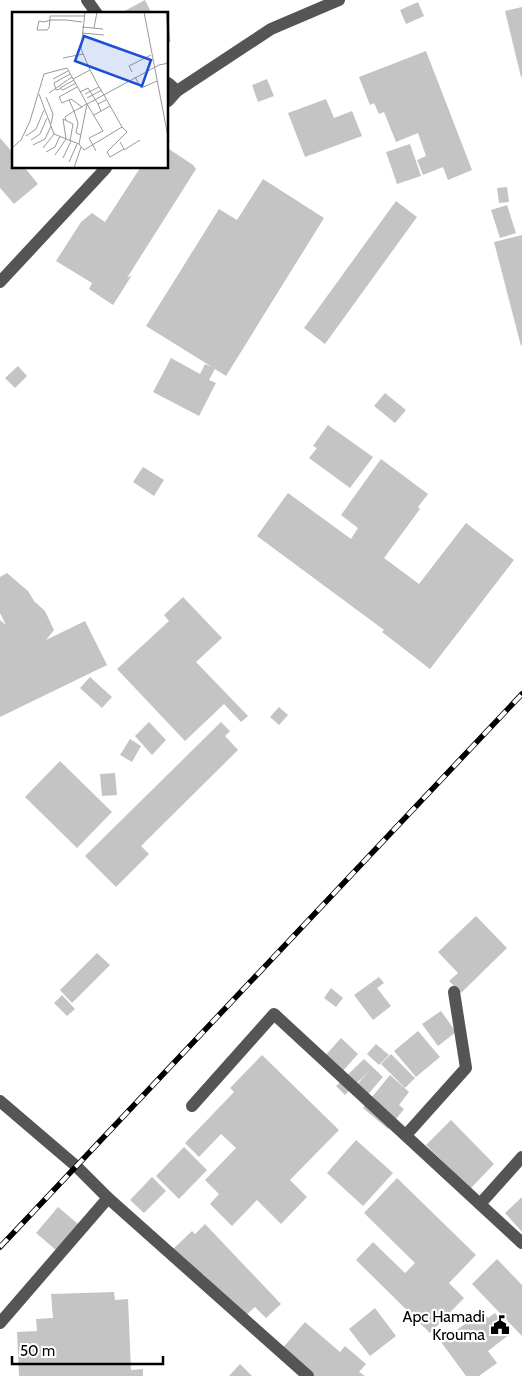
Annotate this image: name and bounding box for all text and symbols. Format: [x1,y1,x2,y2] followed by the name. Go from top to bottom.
[12,12,169,169] inset map
[403,1307,485,1344] place label: Apc Hamadi Krouma
[489,1314,511,1336] public building icon: Apc Hamadi Krouma
[12,1334,164,1366] scale bar
[20,1342,55,1360] text: 50 m

